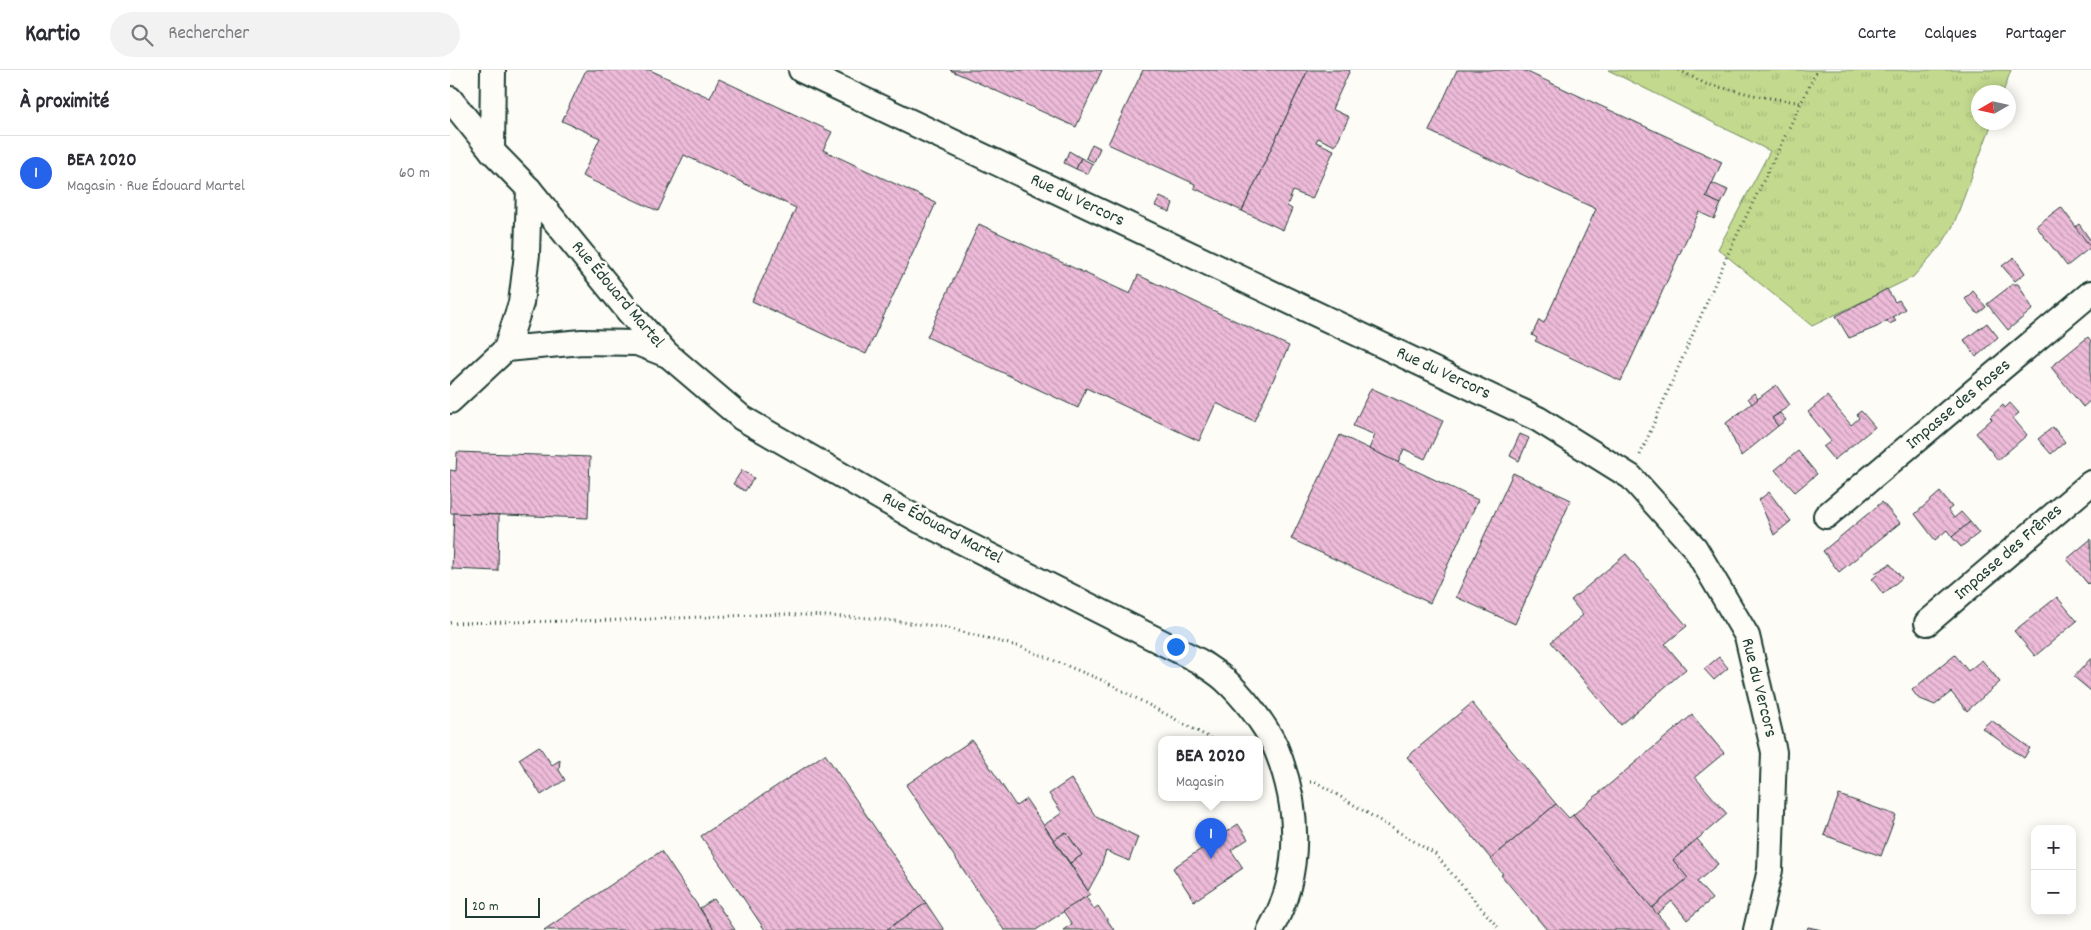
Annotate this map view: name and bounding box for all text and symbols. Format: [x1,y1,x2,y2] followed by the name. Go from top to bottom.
[110,12,460,57] search box
[25,18,80,52] text: Kartio
[128,21,156,49] icon: search
[168,21,249,48] text: Rechercher
[1858,22,1896,47] text: Carte
[1924,22,1977,47] text: Calques
[2005,22,2066,47] text: Partager
[1971,85,2016,130] north arrow
[20,88,109,118] text: À proximité
[67,148,137,175] text: BEA 2020
[34,162,38,185] text: 1
[399,162,430,185] text: 60 m
[1026,168,1128,234] street label: Rue du Vercors
[67,175,245,198] text: Magasin · Rue Édouard Martel
[565,236,670,355] street label: Rue Édouard Martel
[1392,341,1494,407] street label: Rue du Vercors
[1901,354,2017,456] street label: Impasse des Roses
[877,487,1007,572] street label: Rue Édouard Martel
[1949,499,2069,607] street label: Impasse des Frênes
[1163,634,1189,660] your location
[1734,636,1782,740] street label: Rue du Vercors
[1158,736,1263,801] popup
[1176,744,1245,771] text: BEA 2020
[1176,771,1224,794] text: Magasin
[1195,818,1227,859] pin: 1
[2031,825,2076,915] map controls
[2031,825,2076,870] button: +
[2031,870,2076,915] button: −
[465,895,540,918] scale bar
[472,897,499,917] text: 20 m

